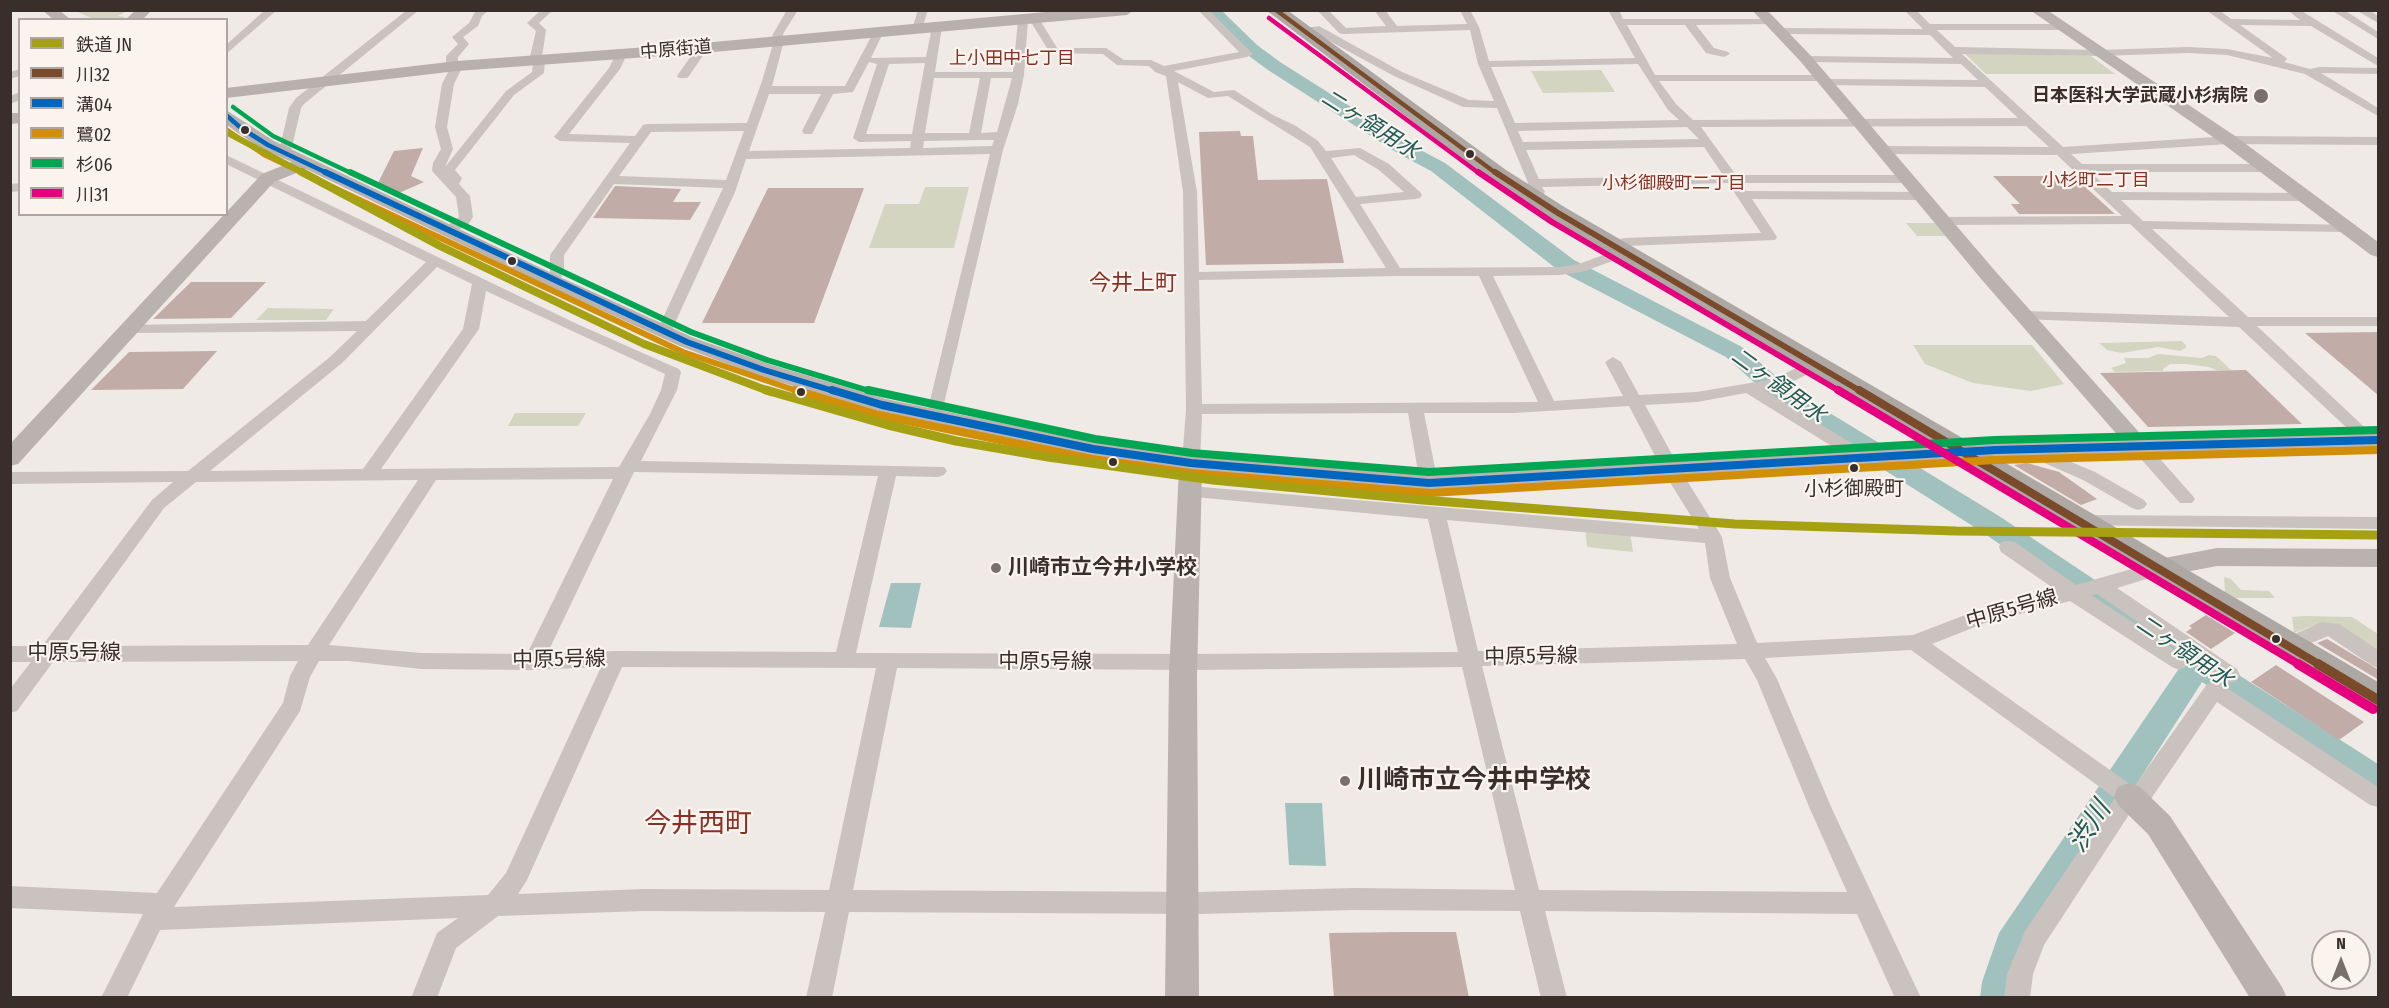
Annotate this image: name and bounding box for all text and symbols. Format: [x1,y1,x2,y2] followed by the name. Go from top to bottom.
[18,18,228,216] legend
[76,34,132,56] text: 鉄道 JN
[639,36,713,64] street label: 中原街道
[949,48,1075,70] district label: 上小田中七丁目
[76,64,110,86] text: 川32
[1316,85,1424,165] water label: 二ヶ領用水
[2032,85,2248,107] place label: 日本医科大学武蔵小杉病院
[2252,87,2270,105] marker: 日本医科大学武蔵小杉病院
[76,94,112,116] text: 溝04
[76,124,111,146] text: 鷺02
[239,124,251,136] unlabelled marker
[1464,148,1476,160] unlabelled marker
[76,154,112,176] text: 杉06
[2042,170,2150,192] district label: 小杉町二丁目
[1602,173,1746,195] district label: 小杉御殿町二丁目
[76,184,109,206] text: 川31
[506,255,518,267] unlabelled marker
[1089,271,1177,297] district label: 今井上町
[1726,343,1830,429] water label: 二ヶ領用水
[795,386,807,398] unlabelled marker
[1107,456,1119,468] unlabelled marker
[1848,462,1860,474] marker: 小杉御殿町
[1804,477,1904,501] place label: 小杉御殿町
[1008,555,1197,581] place label: 川崎市立今井小学校
[989,561,1003,575] marker: 川崎市立今井小学校
[1964,585,2060,635] street label: 中原5号線
[2131,610,2237,694] water label: 二ヶ領用水
[2270,633,2282,645] unlabelled marker
[27,640,121,666] street label: 中原5号線
[1484,644,1578,670] street label: 中原5号線
[512,647,606,673] street label: 中原5号線
[998,649,1092,675] street label: 中原5号線
[1357,765,1591,797] place label: 川崎市立今井中学校
[1338,774,1352,788] marker: 川崎市立今井中学校
[2062,796,2118,858] water label: 渋川
[644,808,752,840] district label: 今井西町
[2311,930,2371,990] north arrow
[2336,934,2346,953] text: N

